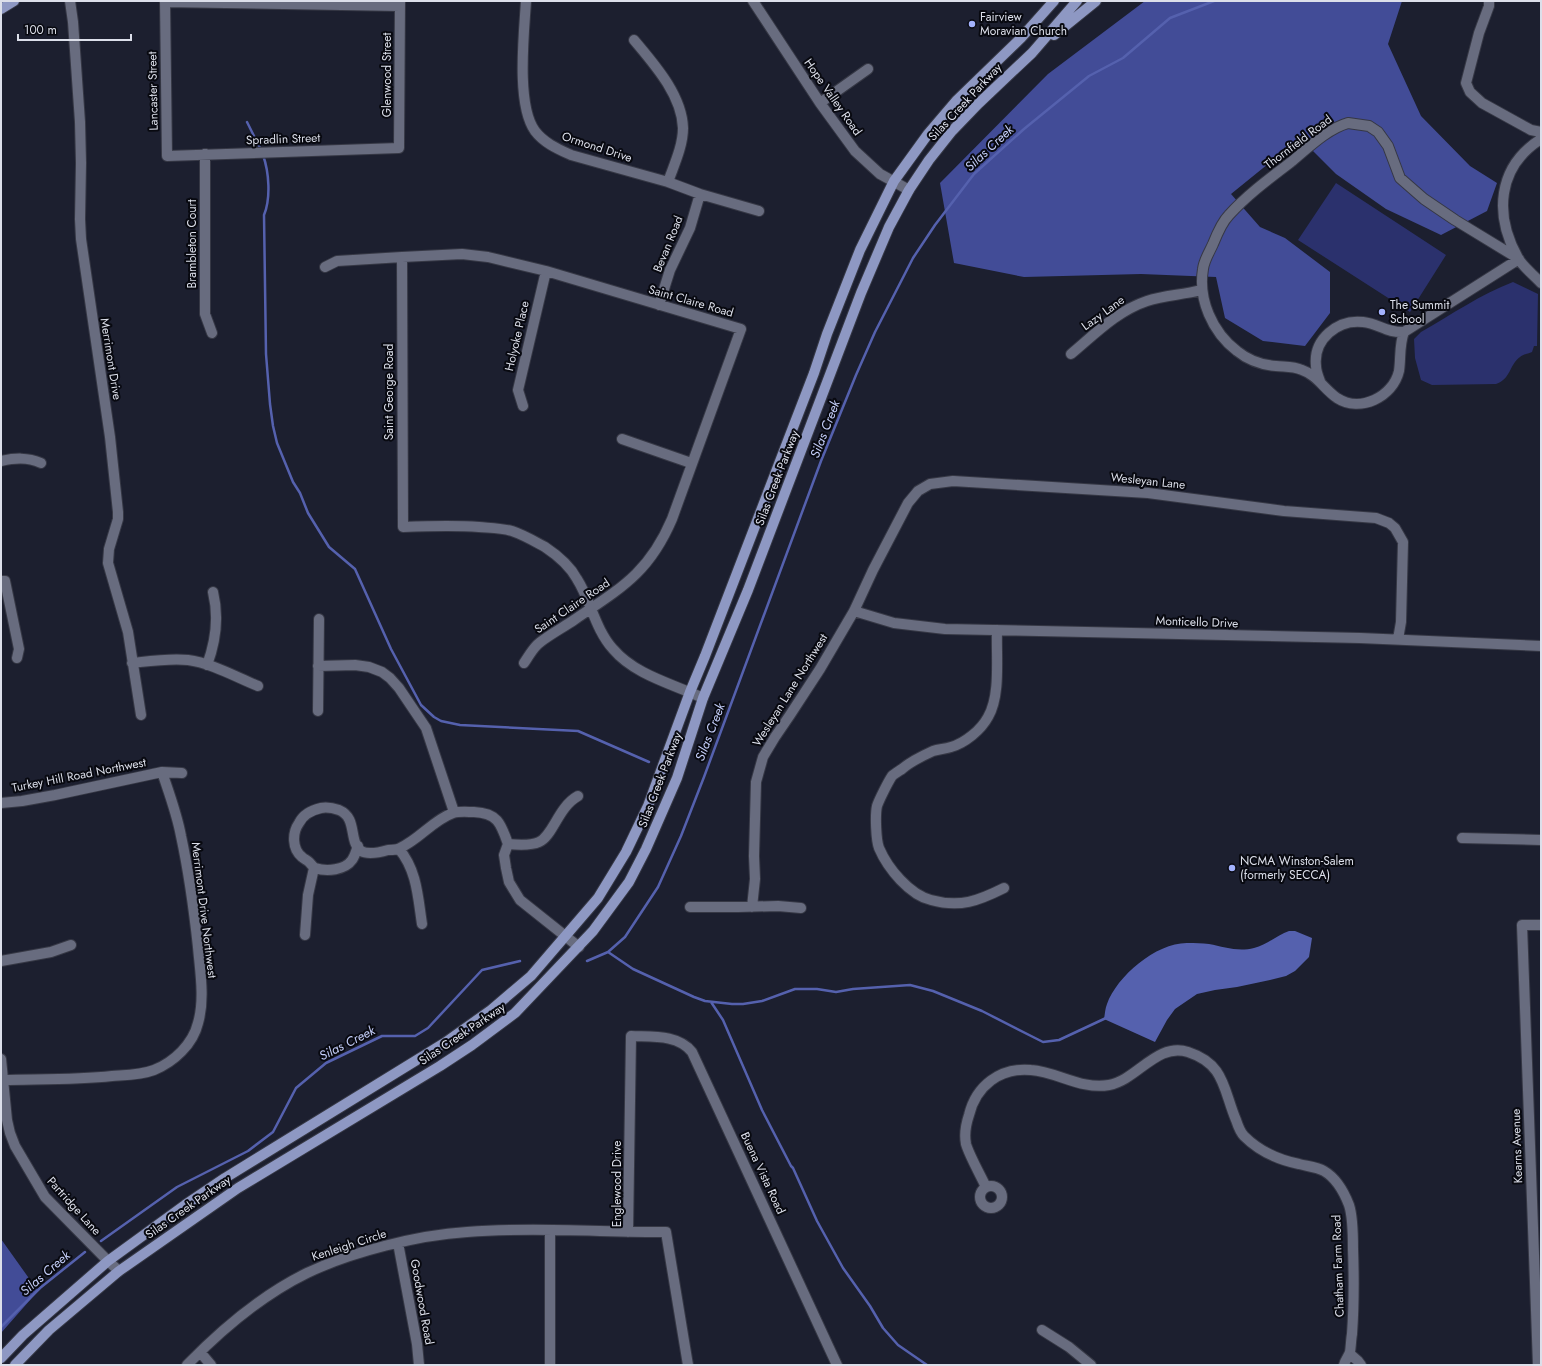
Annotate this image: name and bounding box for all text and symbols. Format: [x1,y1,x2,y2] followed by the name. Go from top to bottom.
[980,8,1067,40] place label: Fairview Moravian Church
[18,16,131,42] scale bar
[967,19,977,29] marker: Fairview Moravian Church
[24,21,57,39] text: 100 m
[378,33,396,117] street label: Glenwood Street
[143,51,163,131] street label: Lancaster Street
[800,55,866,139] street label: Hope Valley Road
[924,58,1006,145] street label: Silas Creek Parkway
[1260,111,1336,173] street label: Thornfield Road
[960,120,1018,176] water label: Silas Creek
[560,127,634,167] street label: Ormond Drive
[245,129,321,149] street label: Spradlin Street
[183,199,201,289] street label: Brambleton Court
[649,213,687,275] street label: Bevan Road
[646,280,736,322] street label: Saint Claire Road
[1078,291,1128,335] street label: Lazy Lane
[1390,296,1449,328] place label: The Summit School
[500,299,534,373] street label: Holyoke Place
[1377,307,1387,317] marker: The Summit School
[96,317,126,401] street label: Merrimont Drive
[380,344,398,440] street label: Saint George Road
[805,397,845,461] water label: Silas Creek
[751,427,804,528] street label: Silas Creek Parkway
[1110,468,1186,494] street label: Wesleyan Lane
[531,574,613,638] street label: Saint Claire Road
[1155,612,1239,632] street label: Monticello Drive
[748,630,832,750] street label: Wesleyan Lane Northwest
[690,700,730,764] water label: Silas Creek
[634,729,687,830] street label: Silas Creek Parkway
[10,753,148,797] street label: Turkey Hill Road Northwest
[187,841,221,979] street label: Merrimont Drive Northwest
[1240,852,1354,884] place label: NCMA Winston-Salem (formerly SECCA)
[1227,863,1237,873] marker: NCMA Winston-Salem (formerly SECCA)
[415,998,509,1070] street label: Silas Creek Parkway
[316,1021,379,1065] water label: Silas Creek
[1507,1108,1527,1184] street label: Kearns Avenue
[736,1129,790,1217] street label: Buena Vista Road
[608,1141,626,1227] street label: Englewood Drive
[142,1170,235,1243] street label: Silas Creek Parkway
[43,1173,105,1239] street label: Partridge Lane
[1327,1214,1349,1318] street label: Chatham Farm Road
[309,1224,389,1266] street label: Kenleigh Circle
[16,1246,74,1300] water label: Silas Creek
[406,1258,438,1346] street label: Goodwood Road

